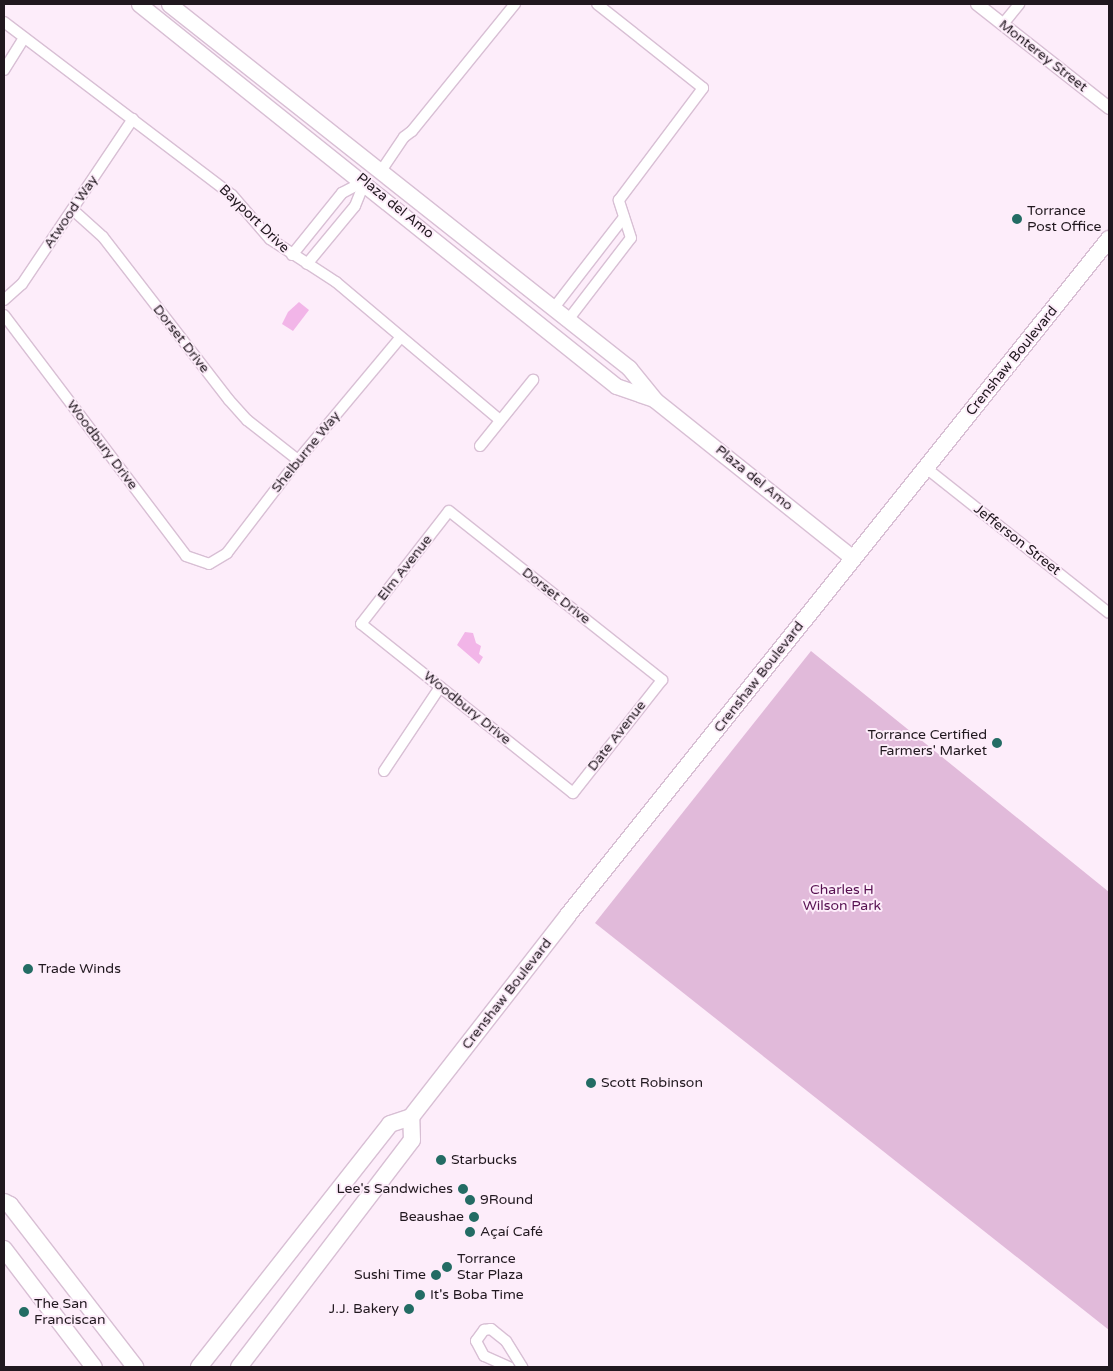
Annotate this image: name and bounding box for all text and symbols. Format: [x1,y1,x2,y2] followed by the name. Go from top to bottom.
[995,16,1091,96] street label: Monterey Street
[353,170,437,242] street label: Plaza del Amo
[40,172,102,252] street label: Atwood Way
[215,181,293,257] street label: Bayport Drive
[1027,203,1102,236] place label: Torrance Post Office
[1011,213,1023,225] marker: Torrance Post Office
[149,301,213,377] street label: Dorset Drive
[963,303,1061,419] street label: Crenshaw Boulevard
[63,397,141,493] street label: Woodbury Drive
[268,408,344,496] street label: Shelburne Way
[712,442,796,514] street label: Plaza del Amo
[970,501,1064,579] street label: Jefferson Street
[374,532,436,604] street label: Elm Avenue
[518,564,594,628] street label: Dorset Drive
[710,618,808,736] street label: Crenshaw Boulevard
[420,668,514,748] street label: Woodbury Drive
[584,697,650,775] street label: Date Avenue
[867,727,987,760] place label: Torrance Certified Farmers' Market
[991,737,1003,749] marker: Torrance Certified Farmers' Market
[803,882,881,914] park label: Charles H Wilson Park
[458,935,556,1053] street label: Crenshaw Boulevard
[38,961,121,977] place label: Trade Winds
[22,963,34,975] marker: Trade Winds
[601,1075,703,1091] place label: Scott Robinson
[585,1077,597,1089] marker: Scott Robinson
[451,1152,517,1168] place label: Starbucks
[435,1154,447,1166] marker: Starbucks
[337,1181,453,1197] place label: Lee's Sandwiches
[457,1183,469,1195] marker: Lee's Sandwiches
[480,1192,533,1208] place label: 9Round
[464,1194,476,1206] marker: 9Round
[399,1209,464,1225] place label: Beaushae
[468,1211,480,1223] marker: Beaushae
[480,1224,543,1240] place label: Açaí Café
[464,1226,476,1238] marker: Açaí Café
[457,1251,523,1284] place label: Torrance Star Plaza
[441,1261,453,1273] marker: Torrance Star Plaza
[354,1267,426,1283] place label: Sushi Time
[430,1269,442,1281] marker: Sushi Time
[430,1287,524,1303] place label: It's Boba Time
[414,1289,426,1301] marker: It's Boba Time
[34,1296,105,1328] place label: The San Franciscan
[329,1301,399,1317] place label: J.J. Bakery
[403,1303,415,1315] marker: J.J. Bakery
[18,1306,30,1318] marker: The San Franciscan

